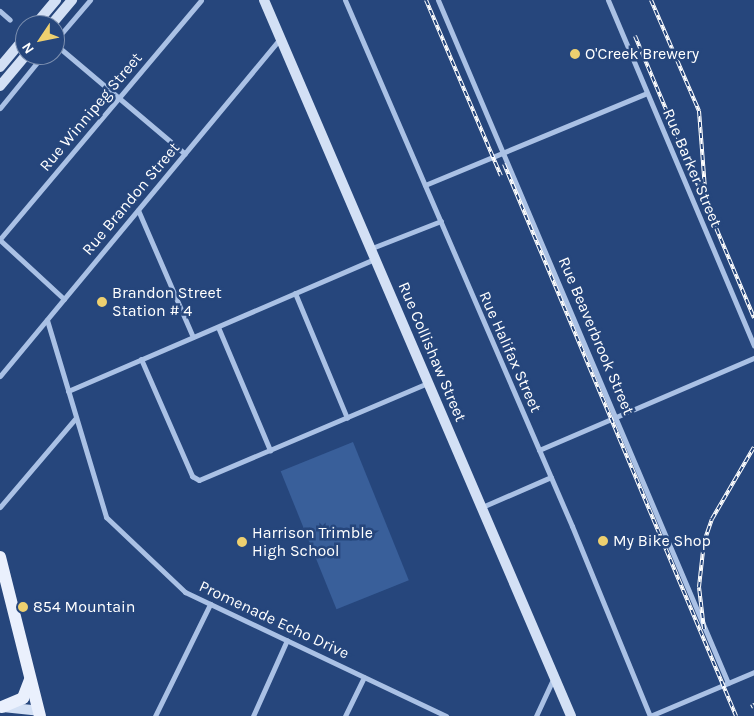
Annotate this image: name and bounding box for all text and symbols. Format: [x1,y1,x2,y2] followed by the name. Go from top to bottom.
[15,15,65,65] north arrow
[18,39,38,57] text: N
[585,44,699,64] place label: O'Creek Brewery
[569,48,581,60] marker: O'Creek Brewery
[36,49,146,175] street label: Rue Winnipeg Street
[658,106,726,230] street label: Rue Barker Street
[78,139,184,259] street label: Rue Brandon Street
[554,254,638,418] street label: Rue Beaverbrook Street
[394,279,470,425] street label: Rue Collishaw Street
[112,283,222,321] place label: Brandon Street Station # 4
[475,289,545,415] street label: Rue Halifax Street
[96,296,108,308] marker: Brandon Street Station # 4
[252,523,373,561] place label: Harrison Trimble High School
[613,531,711,551] place label: My Bike Shop
[597,535,609,547] marker: My Bike Shop
[236,536,248,548] marker: Harrison Trimble High School
[196,577,352,663] street label: Promenade Echo Drive
[33,597,135,617] place label: 854 Mountain
[17,601,29,613] marker: 854 Mountain

